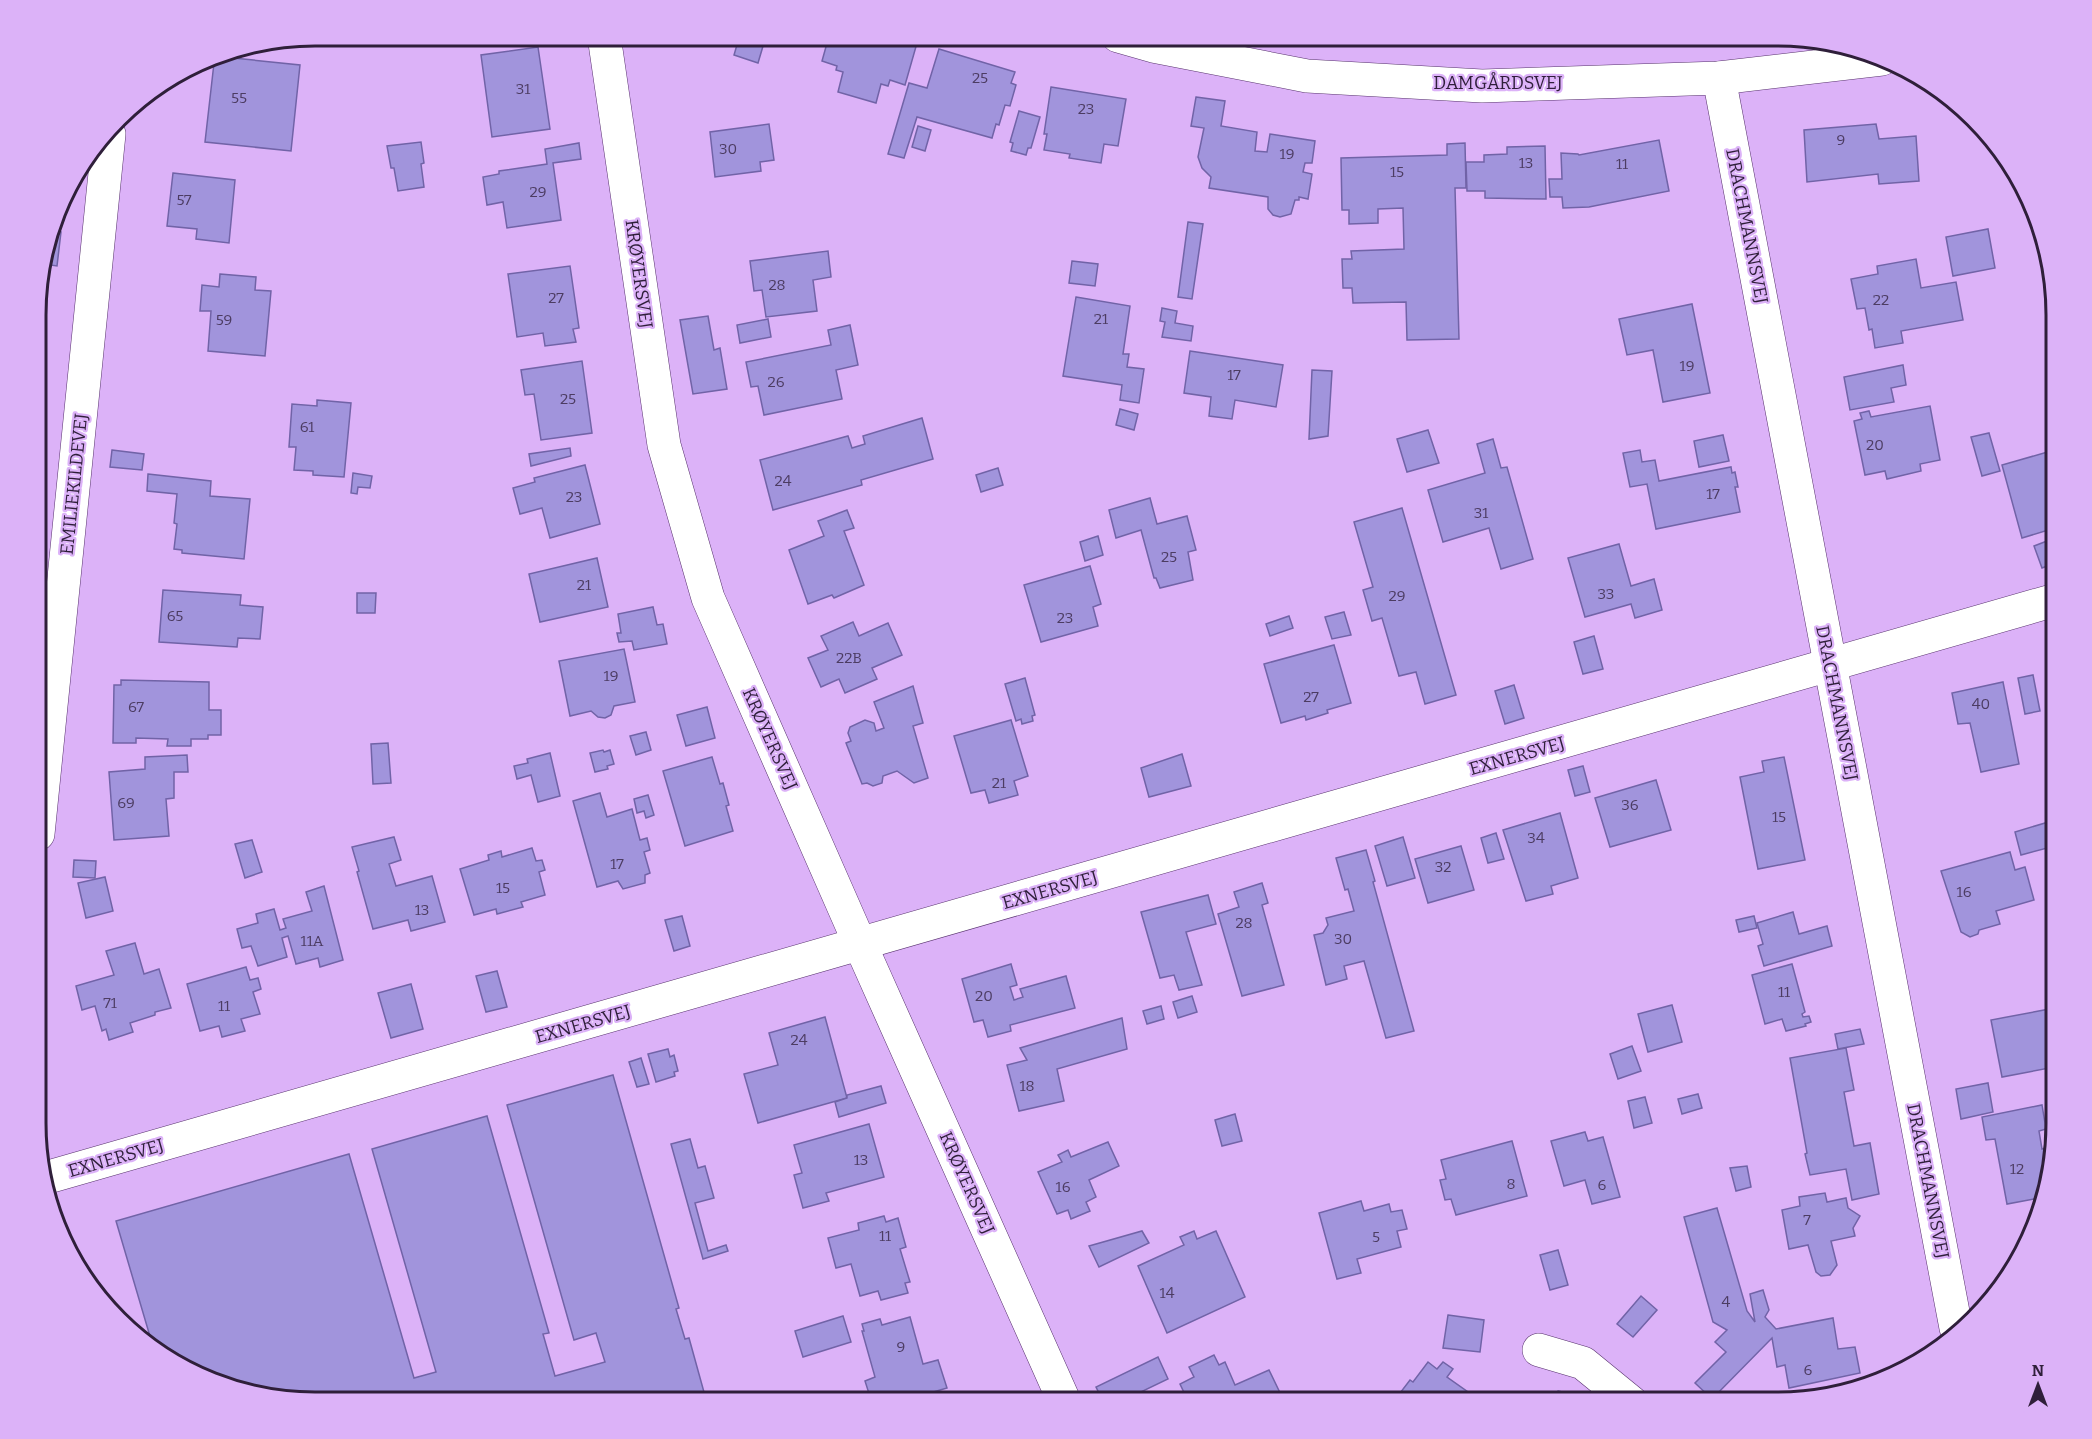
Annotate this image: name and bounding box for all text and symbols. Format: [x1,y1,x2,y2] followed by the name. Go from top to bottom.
[972,69,988,87] house number: 25
[1433,72,1563,94] street label: DAMGÅRDSVEJ
[516,80,530,98] house number: 31
[231,89,247,107] house number: 55
[1078,100,1094,118] house number: 23
[1837,131,1845,149] house number: 9
[719,140,737,158] house number: 30
[1280,145,1294,163] house number: 19
[1721,147,1773,306] street label: DRACHMANNSVEJ
[1519,154,1533,172] house number: 13
[1616,155,1628,173] house number: 11
[1390,163,1404,181] house number: 15
[530,183,546,201] house number: 29
[176,191,192,209] house number: 57
[620,218,658,330] street label: KRØYERSVEJ
[768,276,786,294] house number: 28
[548,289,564,307] house number: 27
[1873,291,1889,309] house number: 22
[1094,310,1108,328] house number: 21
[216,311,232,329] house number: 59
[1680,357,1694,375] house number: 19
[1227,366,1241,384] house number: 17
[768,373,785,391] house number: 26
[560,390,576,408] house number: 25
[56,412,92,556] street label: EMILIEKILDEVEJ
[300,418,314,436] house number: 61
[1866,436,1884,454] house number: 20
[775,472,792,490] house number: 24
[1706,485,1720,503] house number: 17
[566,488,582,506] house number: 23
[1474,504,1488,522] house number: 31
[1161,548,1177,566] house number: 25
[577,576,591,594] house number: 21
[1598,585,1614,603] house number: 33
[1389,587,1405,605] house number: 29
[167,607,183,625] house number: 65
[1057,609,1073,627] house number: 23
[1811,624,1863,783] street label: DRACHMANNSVEJ
[836,649,862,667] house number: 22B
[604,667,618,685] house number: 19
[738,684,802,794] street label: KRØYERSVEJ
[1303,688,1319,706] house number: 27
[1972,695,1990,713] house number: 40
[128,698,145,716] house number: 67
[1467,732,1567,780] street label: EXNERSVEJ
[992,774,1006,792] house number: 21
[117,794,135,812] house number: 69
[1621,796,1639,814] house number: 36
[1772,808,1786,826] house number: 15
[1527,829,1545,847] house number: 34
[610,855,624,873] house number: 17
[1435,858,1451,876] house number: 32
[1000,866,1100,914] street label: EXNERSVEJ
[496,879,510,897] house number: 15
[1957,883,1972,901] house number: 16
[415,901,429,919] house number: 13
[1235,914,1253,932] house number: 28
[1334,930,1352,948] house number: 30
[301,932,324,950] house number: 11A
[1778,983,1790,1001] house number: 11
[975,987,993,1005] house number: 20
[103,994,117,1012] house number: 71
[218,997,230,1015] house number: 11
[533,1000,633,1048] street label: EXNERSVEJ
[791,1031,808,1049] house number: 24
[1019,1077,1035,1095] house number: 18
[1902,1102,1954,1261] street label: DRACHMANNSVEJ
[935,1128,999,1238] street label: KRØYERSVEJ
[66,1134,166,1182] street label: EXNERSVEJ
[854,1151,868,1169] house number: 13
[2010,1160,2024,1178] house number: 12
[1506,1175,1516,1193] house number: 8
[1598,1176,1607,1194] house number: 6
[1056,1178,1071,1196] house number: 16
[1803,1211,1811,1229] house number: 7
[879,1227,891,1245] house number: 11
[1372,1228,1380,1246] house number: 5
[1160,1284,1175,1302] house number: 14
[1722,1293,1731,1311] house number: 4
[897,1338,905,1356] house number: 9
[2008,1355,2068,1415] north arrow
[1804,1361,1813,1379] house number: 6
[2032,1361,2044,1380] text: N

